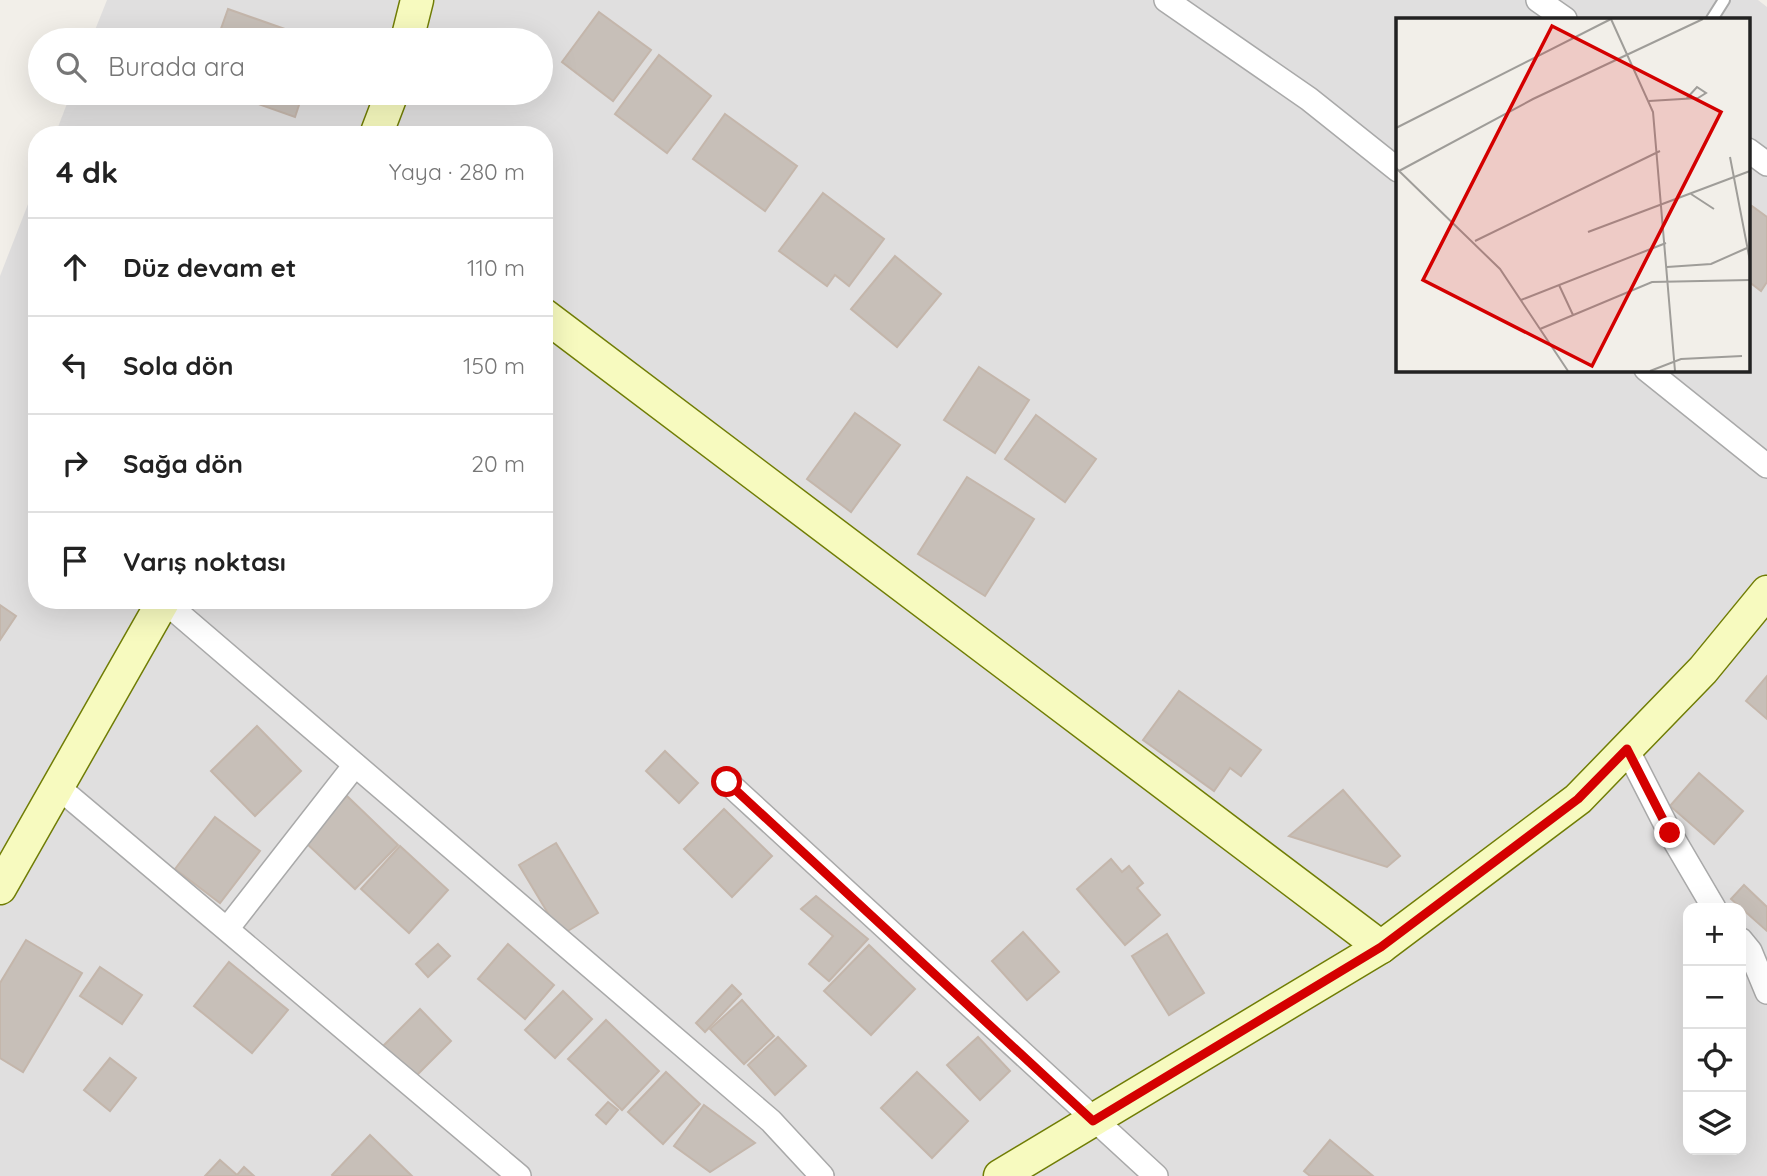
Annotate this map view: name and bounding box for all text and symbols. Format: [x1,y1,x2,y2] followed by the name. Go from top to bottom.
[1396,18,1750,371] inset map
[28,28,553,105] search box
[52,48,90,86] icon: search
[108,50,245,83] text: Burada ara
[56,153,118,191] text: 4 dk
[389,157,525,186] text: Yaya · 280 m
[56,248,94,286] icon: ahead
[123,251,296,284] text: Düz devam et
[467,253,525,282] text: 110 m
[56,346,94,384] icon: left
[123,349,233,382] text: Sola dön
[463,351,525,380] text: 150 m
[56,444,94,482] icon: right
[123,447,243,480] text: Sağa dön
[471,449,525,478] text: 20 m
[56,542,94,580] icon: arrive
[123,545,286,578] text: Varış noktası
[711,766,742,797] route start
[1654,817,1685,848] route end
[1683,903,1746,1155] map controls
[1683,903,1746,966] button: +
[1683,966,1746,1029] button: −
[1683,1029,1746,1092] button: locate
[1683,1092,1746,1155] button: layers

